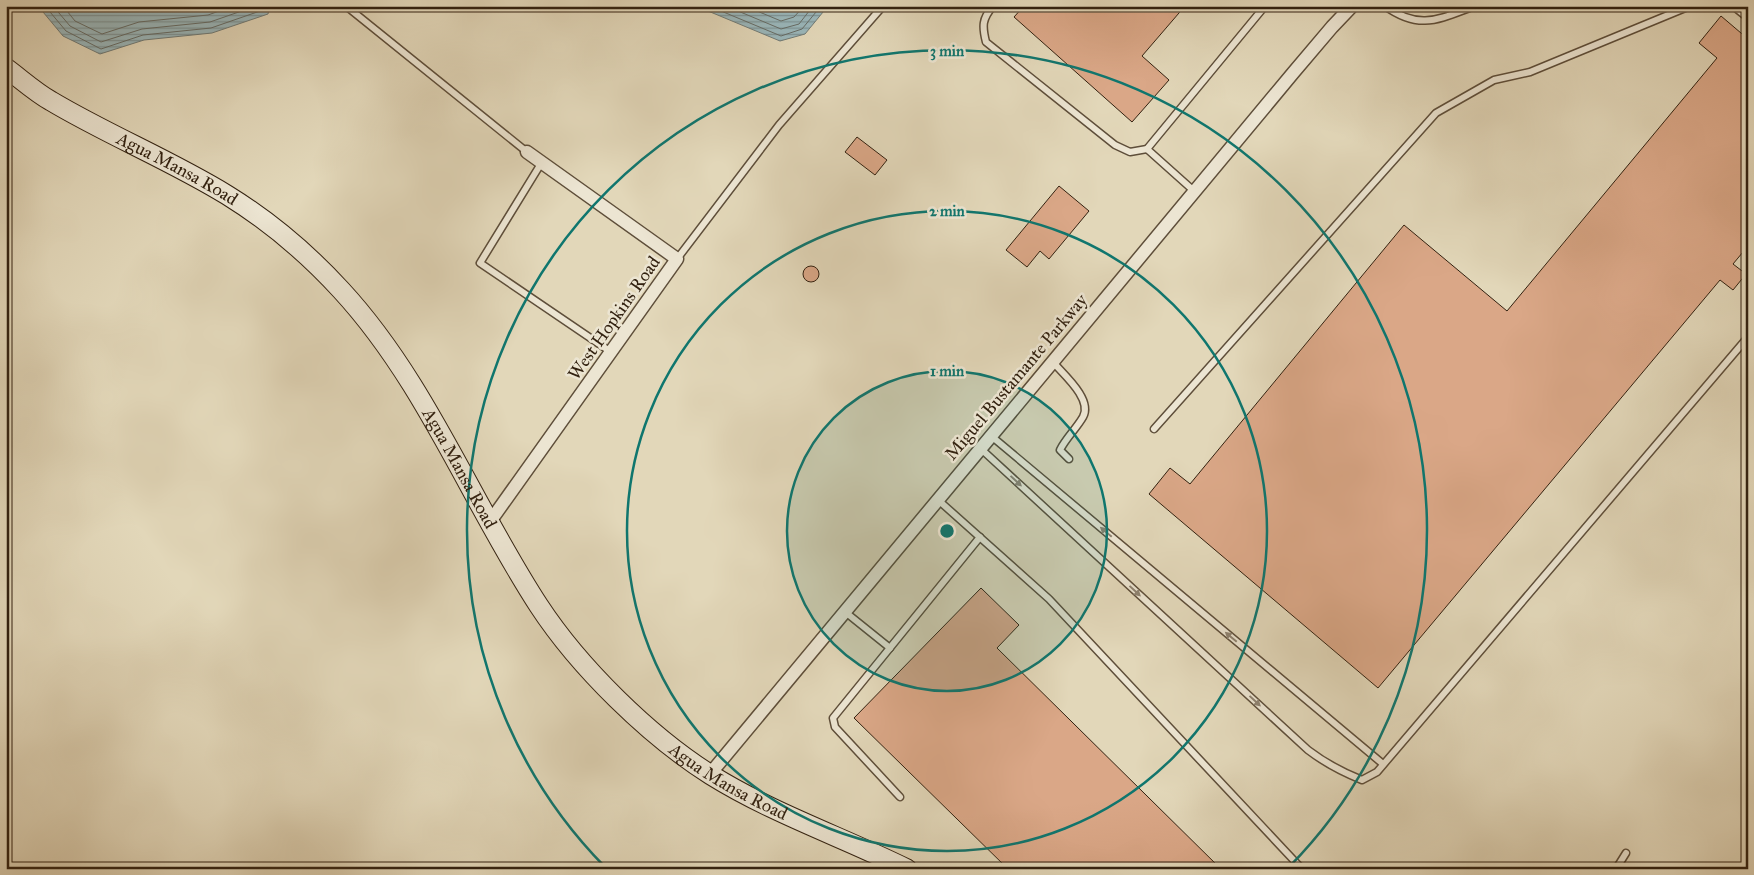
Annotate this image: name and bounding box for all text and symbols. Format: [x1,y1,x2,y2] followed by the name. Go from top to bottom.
[930,42,965,61] text: 3 min
[112,127,242,210] street label: Agua Mansa Road
[929,202,966,220] text: 2 min
[563,252,665,384] street label: West Hopkins Road
[940,289,1093,465] street label: Miguel Bustamante Parkway
[930,362,965,380] text: 1 min
[417,403,502,532] street label: Agua Mansa Road
[1009,475,1021,487] one-way arrow
[938,522,956,540] centre of rings
[1100,527,1113,538] one-way arrow
[1129,585,1141,597] one-way arrow
[1224,631,1237,642] one-way arrow
[1248,695,1260,707] one-way arrow
[664,738,791,825] street label: Agua Mansa Road

